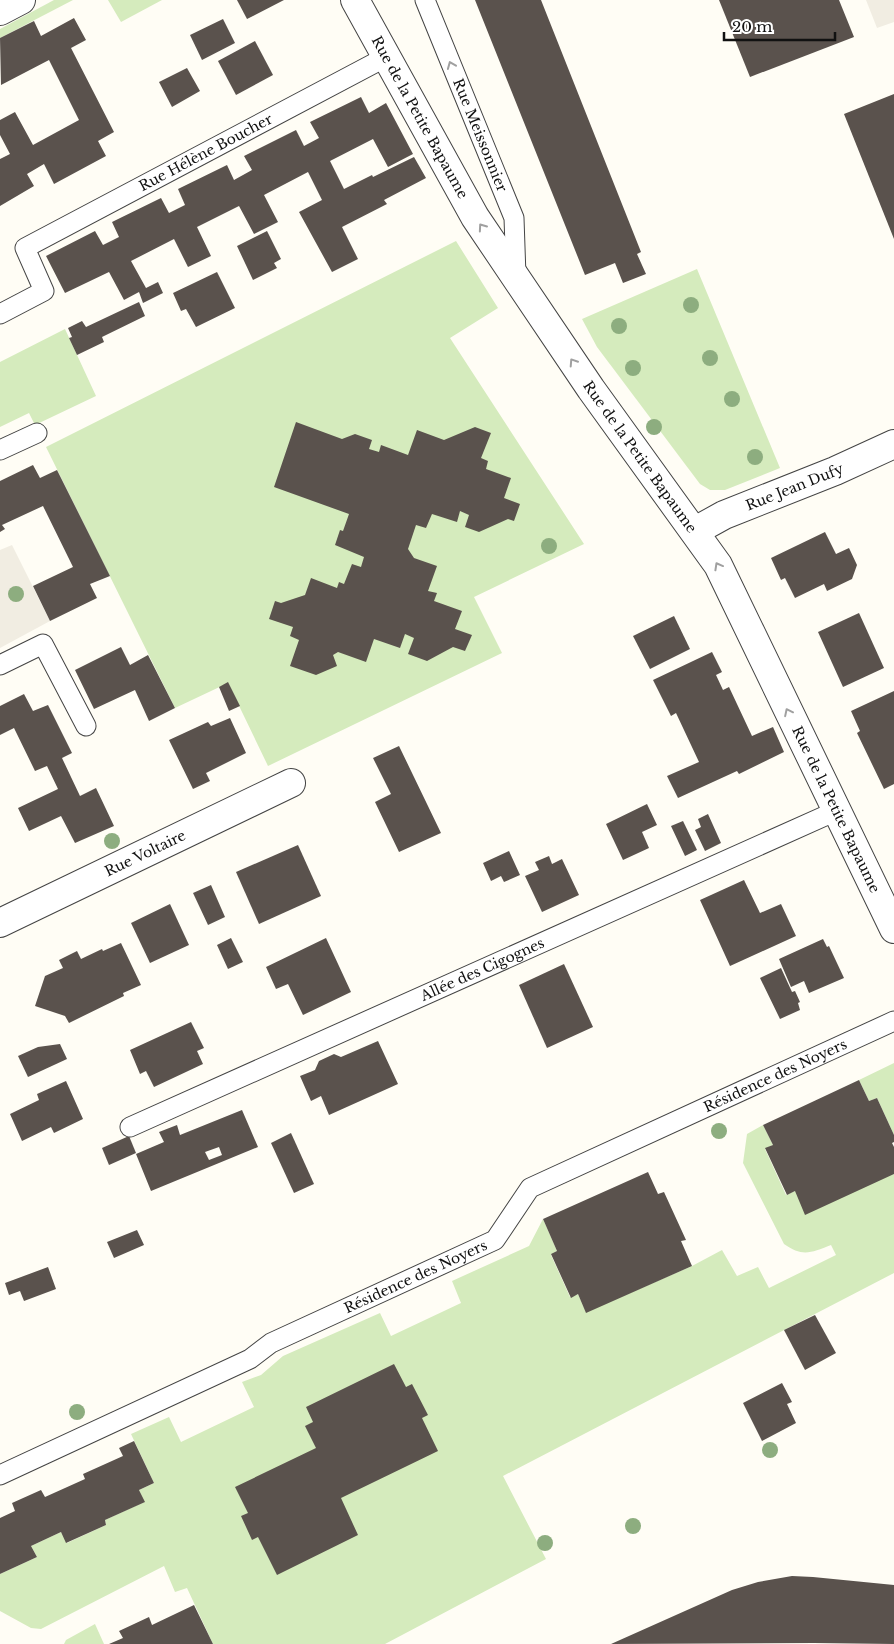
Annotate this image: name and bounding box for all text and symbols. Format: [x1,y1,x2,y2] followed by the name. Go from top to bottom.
[724,10,835,42] scale bar
[732,17,772,36] text: 20 m
[368,33,472,202] street label: Rue de la Petite Bapaume
[447,61,458,70] one-way arrow
[449,76,511,195] street label: Rue Meissonnier
[136,110,276,195] street label: Rue Hélène Boucher
[479,224,488,233] one-way arrow
[570,359,579,368] one-way arrow
[579,377,701,536] street label: Rue de la Petite Bapaume
[743,459,846,515] street label: Rue Jean Dufy
[714,562,724,571] one-way arrow
[784,708,794,717] one-way arrow
[788,723,884,896] street label: Rue de la Petite Bapaume
[102,826,189,880] street label: Rue Voltaire
[417,934,547,1005] street label: Allée des Cigognes
[701,1035,850,1116] street label: Résidence des Noyers
[341,1236,490,1317] street label: Résidence des Noyers

